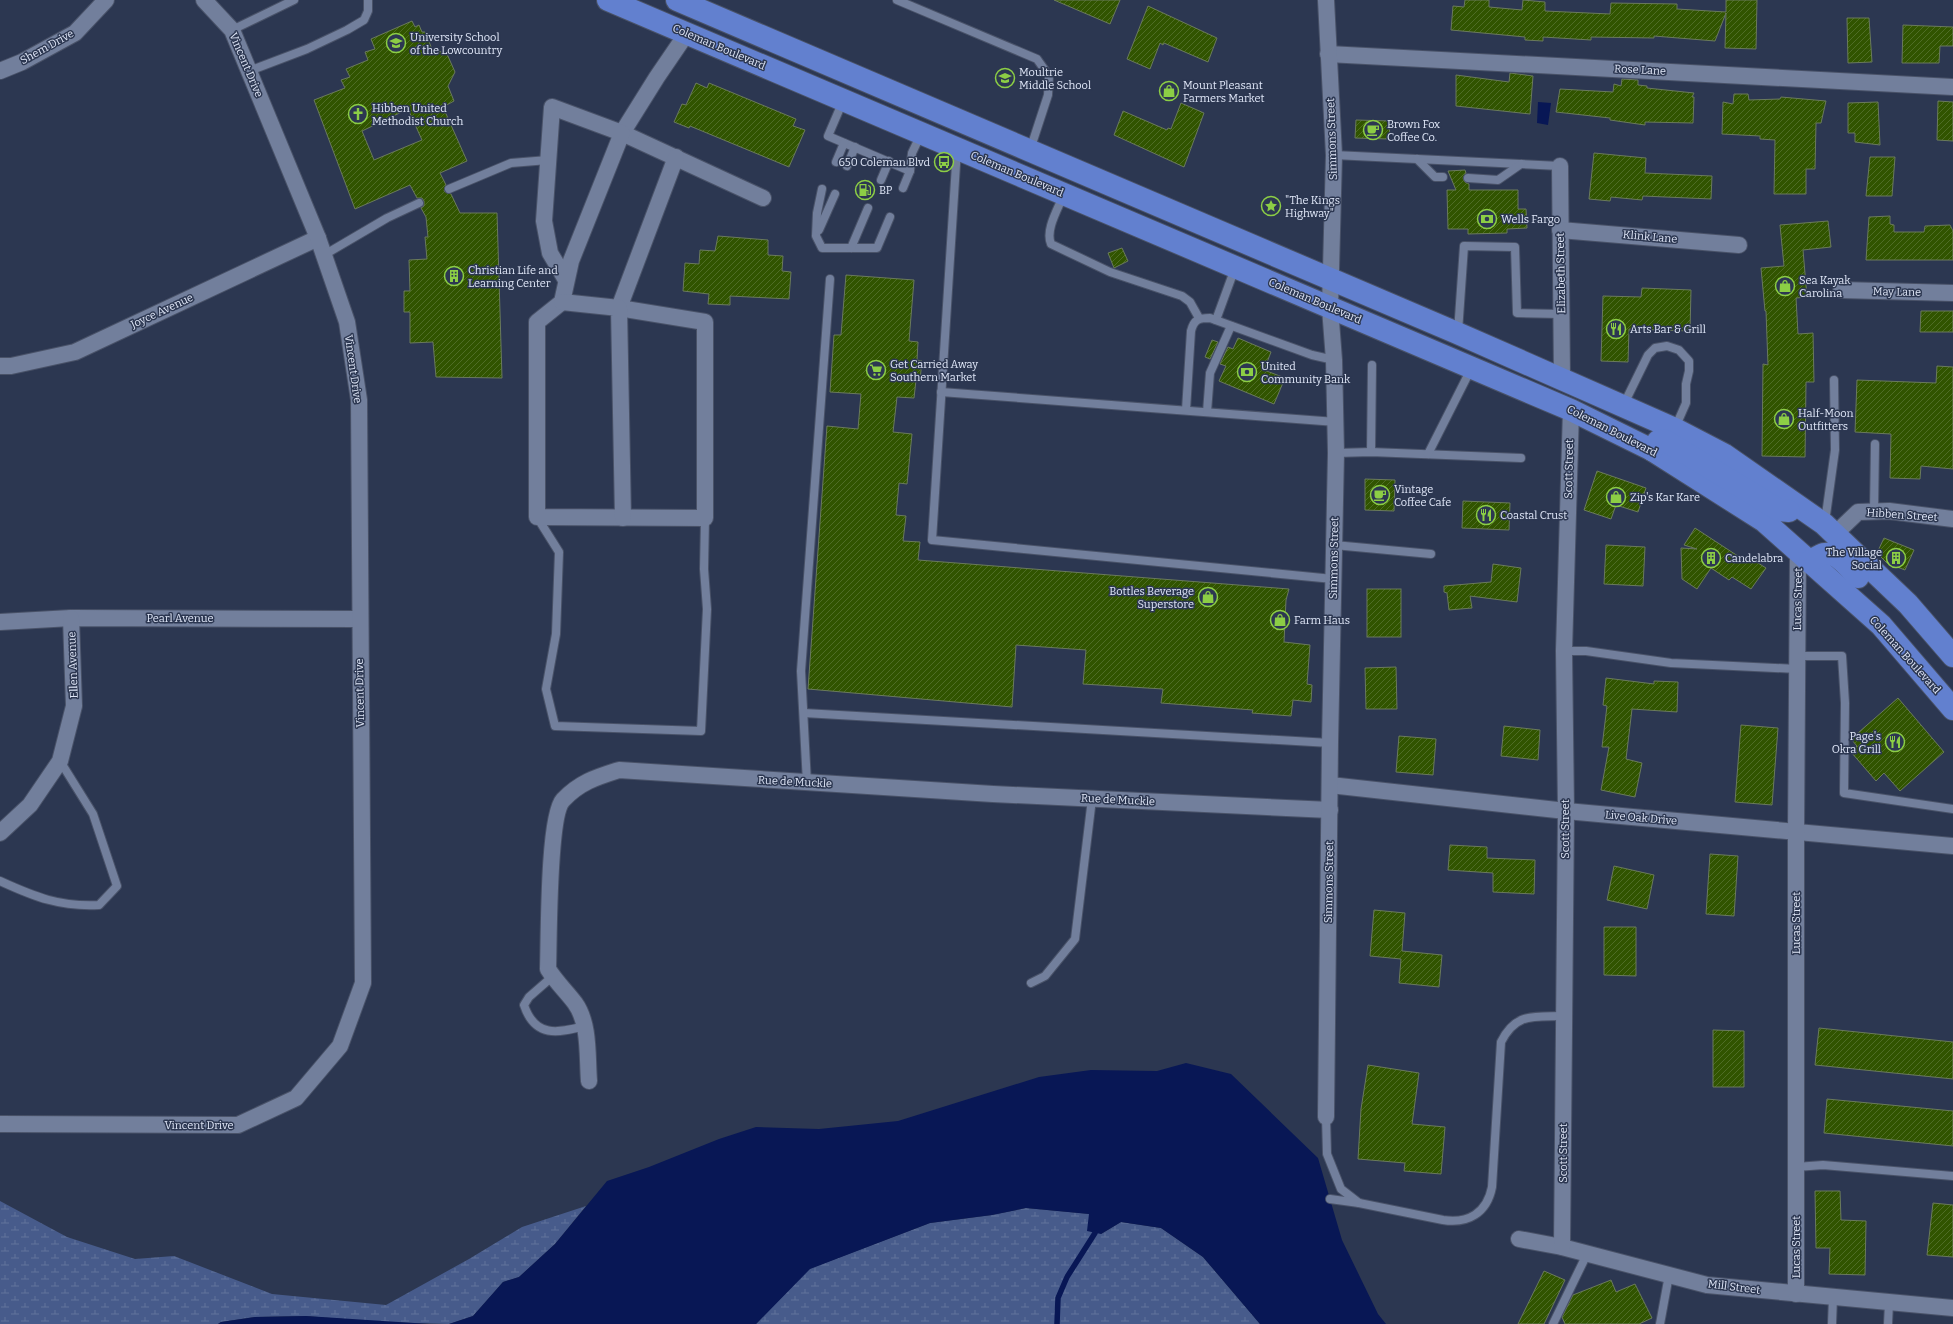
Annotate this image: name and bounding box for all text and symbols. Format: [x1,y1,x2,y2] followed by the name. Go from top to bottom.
[671,22,768,73] street label: Coleman Boulevard
[18,27,76,67] street label: Shem Drive
[227,31,265,99] street label: Vincent Drive
[410,31,502,57] place label: University School of the Lowcountry
[385,32,407,54] school or university icon: University School of the Lowcountry
[1614,62,1666,78] street label: Rose Lane
[1019,66,1091,92] place label: Moultrie Middle School
[994,67,1016,89] school or university icon: Moultrie Middle School
[1183,79,1264,105] place label: Mount Pleasant Farmers Market
[1158,80,1180,102] shop icon: Mount Pleasant Farmers Market
[1324,98,1340,180] street label: Simmons Street
[372,102,463,128] place label: Hibben United Methodist Church
[347,103,369,125] church icon: Hibben United Methodist Church
[1387,118,1440,144] place label: Brown Fox Coffee Co.
[1362,119,1384,141] cafe icon: Brown Fox Coffee Co.
[969,149,1066,200] street label: Coleman Boulevard
[933,151,955,173] bus stop icon: 650 Coleman Blvd
[839,156,930,169] place label: 650 Coleman Blvd
[854,179,876,201] fuel station icon: BP
[879,184,893,197] place label: BP
[1285,194,1340,220] place label: "The Kings Highway"
[1260,195,1282,217] place icon: "The Kings Highway"
[1476,208,1498,230] bank icon: Wells Fargo
[1501,213,1560,226] place label: Wells Fargo
[1622,228,1678,246] street label: Klink Lane
[1554,232,1568,314] street label: Elizabeth Street
[468,264,558,290] place label: Christian Life and Learning Center
[443,265,465,287] building icon: Christian Life and Learning Center
[1799,274,1851,300] place label: Sea Kayak Carolina
[1774,275,1796,297] shop icon: Sea Kayak Carolina
[1267,276,1364,327] street label: Coleman Boulevard
[1873,285,1921,299] street label: May Lane
[128,291,195,332] street label: Joyce Avenue
[1605,318,1627,340] restaurant icon: Arts Bar & Grill
[1630,323,1706,336] place label: Arts Bar & Grill
[342,334,364,404] street label: Vincent Drive
[890,358,978,384] place label: Get Carried Away Southern Market
[865,359,887,381] supermarket icon: Get Carried Away Southern Market
[1261,360,1351,386] place label: United Community Bank
[1236,361,1258,383] bank icon: United Community Bank
[1565,403,1660,460] street label: Coleman Boulevard
[1798,407,1854,433] place label: Half-Moon Outfitters
[1773,408,1795,430] shop icon: Half-Moon Outfitters
[1562,439,1576,499] street label: Scott Street
[1394,483,1451,509] place label: Vintage Coffee Cafe
[1369,484,1391,506] cafe icon: Vintage Coffee Cafe
[1605,486,1627,508] shop icon: Zip's Kar Kare
[1630,491,1700,504] place label: Zip's Kar Kare
[1475,504,1497,526] restaurant icon: Coastal Crust
[1866,506,1938,524] street label: Hibben Street
[1500,509,1567,522] place label: Coastal Crust
[1327,517,1341,599] street label: Simmons Street
[1826,546,1882,572] place label: The Village Social
[1700,547,1722,569] building icon: Candelabra
[1885,547,1907,569] building icon: The Village Social
[1725,552,1783,565] place label: Candelabra
[1791,568,1805,630] street label: Lucas Street
[1109,585,1194,611] place label: Bottles Beverage Superstore
[1197,586,1219,608] shop icon: Bottles Beverage Superstore
[1269,609,1291,631] shop icon: Farm Haus
[146,612,214,625] street label: Pearl Avenue
[1294,614,1350,627] place label: Farm Haus
[1867,614,1944,697] street label: Coleman Boulevard
[65,631,81,699] street label: Ellen Avenue
[353,658,367,728] street label: Vincent Drive
[1832,730,1881,756] place label: Page's Okra Grill
[1884,731,1906,753] restaurant icon: Page's Okra Grill
[758,774,832,790] street label: Rue de Muckle
[1081,792,1155,808] street label: Rue de Muckle
[1559,799,1572,859] street label: Scott Street
[1604,808,1678,828] street label: Live Oak Drive
[1322,841,1336,923] street label: Simmons Street
[1790,892,1803,954] street label: Lucas Street
[164,1119,234,1132] street label: Vincent Drive
[1557,1123,1570,1183] street label: Scott Street
[1790,1216,1803,1278] street label: Lucas Street
[1707,1277,1761,1297] street label: Mill Street

